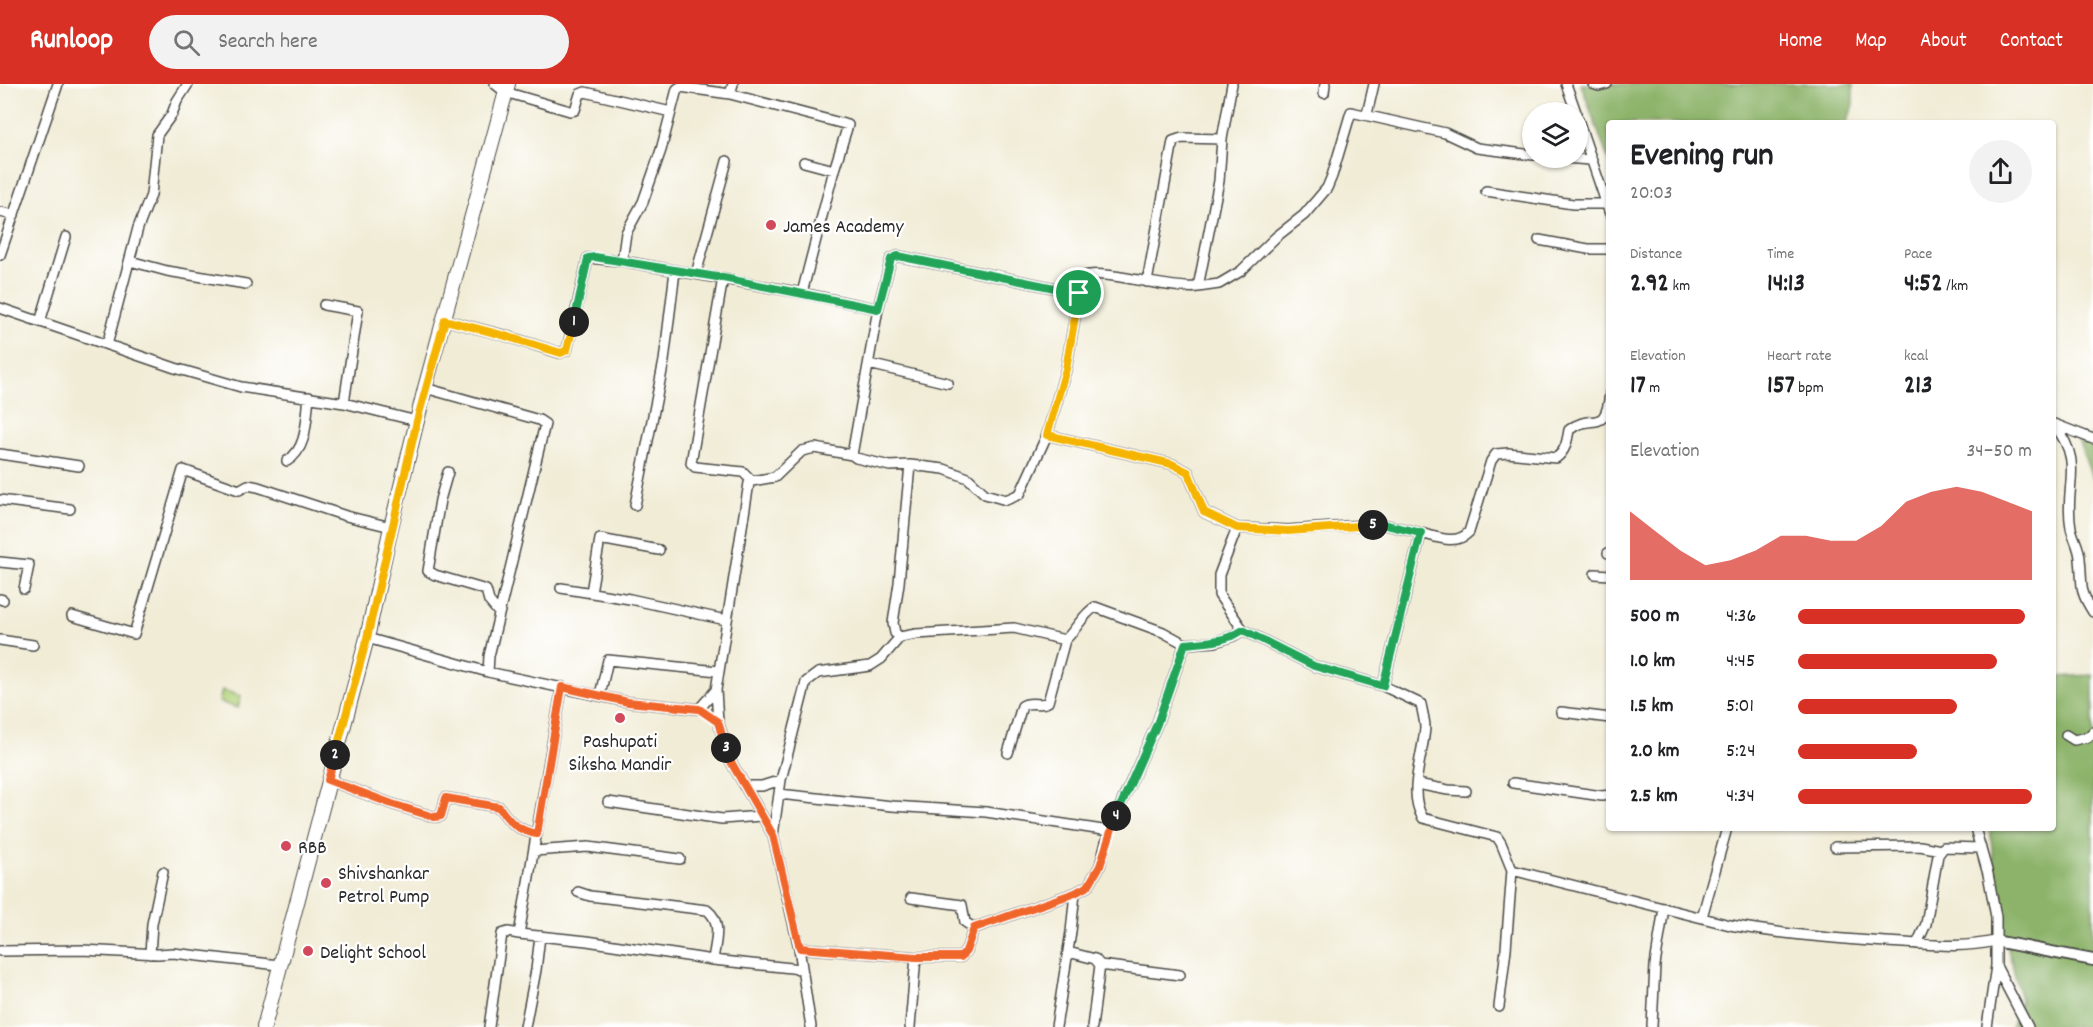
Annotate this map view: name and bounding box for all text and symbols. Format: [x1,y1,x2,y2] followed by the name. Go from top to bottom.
[149,15,569,69] search box
[30,22,113,62] text: Runloop
[170,26,203,59] icon: search
[218,27,318,58] text: Search here
[1778,27,1822,57] text: Home
[1855,27,1887,57] text: Map
[1920,27,1967,57] text: About
[2000,27,2063,57] text: Contact
[1522,102,1588,168] map controls
[1522,102,1588,168] button: layers
[1630,134,1774,181] text: Evening run
[1969,140,2032,203] button: share
[1630,180,1673,208] text: 20:03
[783,214,904,242] place label: James Academy
[764,218,778,232] marker: James Academy
[1630,243,1682,266] text: Distance
[1767,243,1794,266] text: Time
[1904,243,1932,266] text: Pace
[1630,266,1669,303] text: 2.92
[1767,266,1805,303] text: 14:13
[1904,266,1943,303] text: 4:52
[1053,267,1104,318] pin
[1669,275,1690,298] text: km
[1943,275,1968,298] text: /km
[1062,276,1095,309] icon: arrive
[559,307,589,337] pin: 1
[572,310,576,333] text: 1
[1630,345,1686,368] text: Elevation
[1767,345,1832,368] text: Heart rate
[1904,345,1928,368] text: kcal
[1630,368,1646,405] text: 17
[1767,368,1795,405] text: 157
[1904,368,1933,405] text: 213
[1646,377,1660,400] text: m
[1795,377,1824,400] text: bpm
[1630,438,1700,466] text: Elevation
[1966,438,2032,466] text: 34–50 m
[1358,510,1388,540] pin: 5
[1369,513,1377,536] text: 5
[1630,603,1679,631] text: 500 m
[1726,603,1756,631] text: 4:36
[1630,648,1675,676] text: 1.0 km
[1726,648,1755,676] text: 4:45
[1630,693,1673,721] text: 1.5 km
[1726,693,1754,721] text: 5:01
[613,711,627,725] marker: Pashupati Siksha Mandir
[568,729,672,780] place label: Pashupati Siksha Mandir
[711,733,741,763] pin: 3
[722,736,730,759] text: 3
[1630,738,1679,766] text: 2.0 km
[1726,738,1756,766] text: 5:24
[320,740,350,770] pin: 2
[332,743,339,766] text: 2
[1630,783,1678,811] text: 2.5 km
[1726,783,1755,811] text: 4:34
[1101,801,1131,831] pin: 4
[1113,804,1119,827] text: 4
[298,835,327,863] place label: RBB
[279,839,293,853] marker: RBB
[338,861,430,912] place label: Shivshankar Petrol Pump
[319,876,333,890] marker: Shivshankar Petrol Pump
[320,940,426,968] place label: Delight School
[301,944,315,958] marker: Delight School

